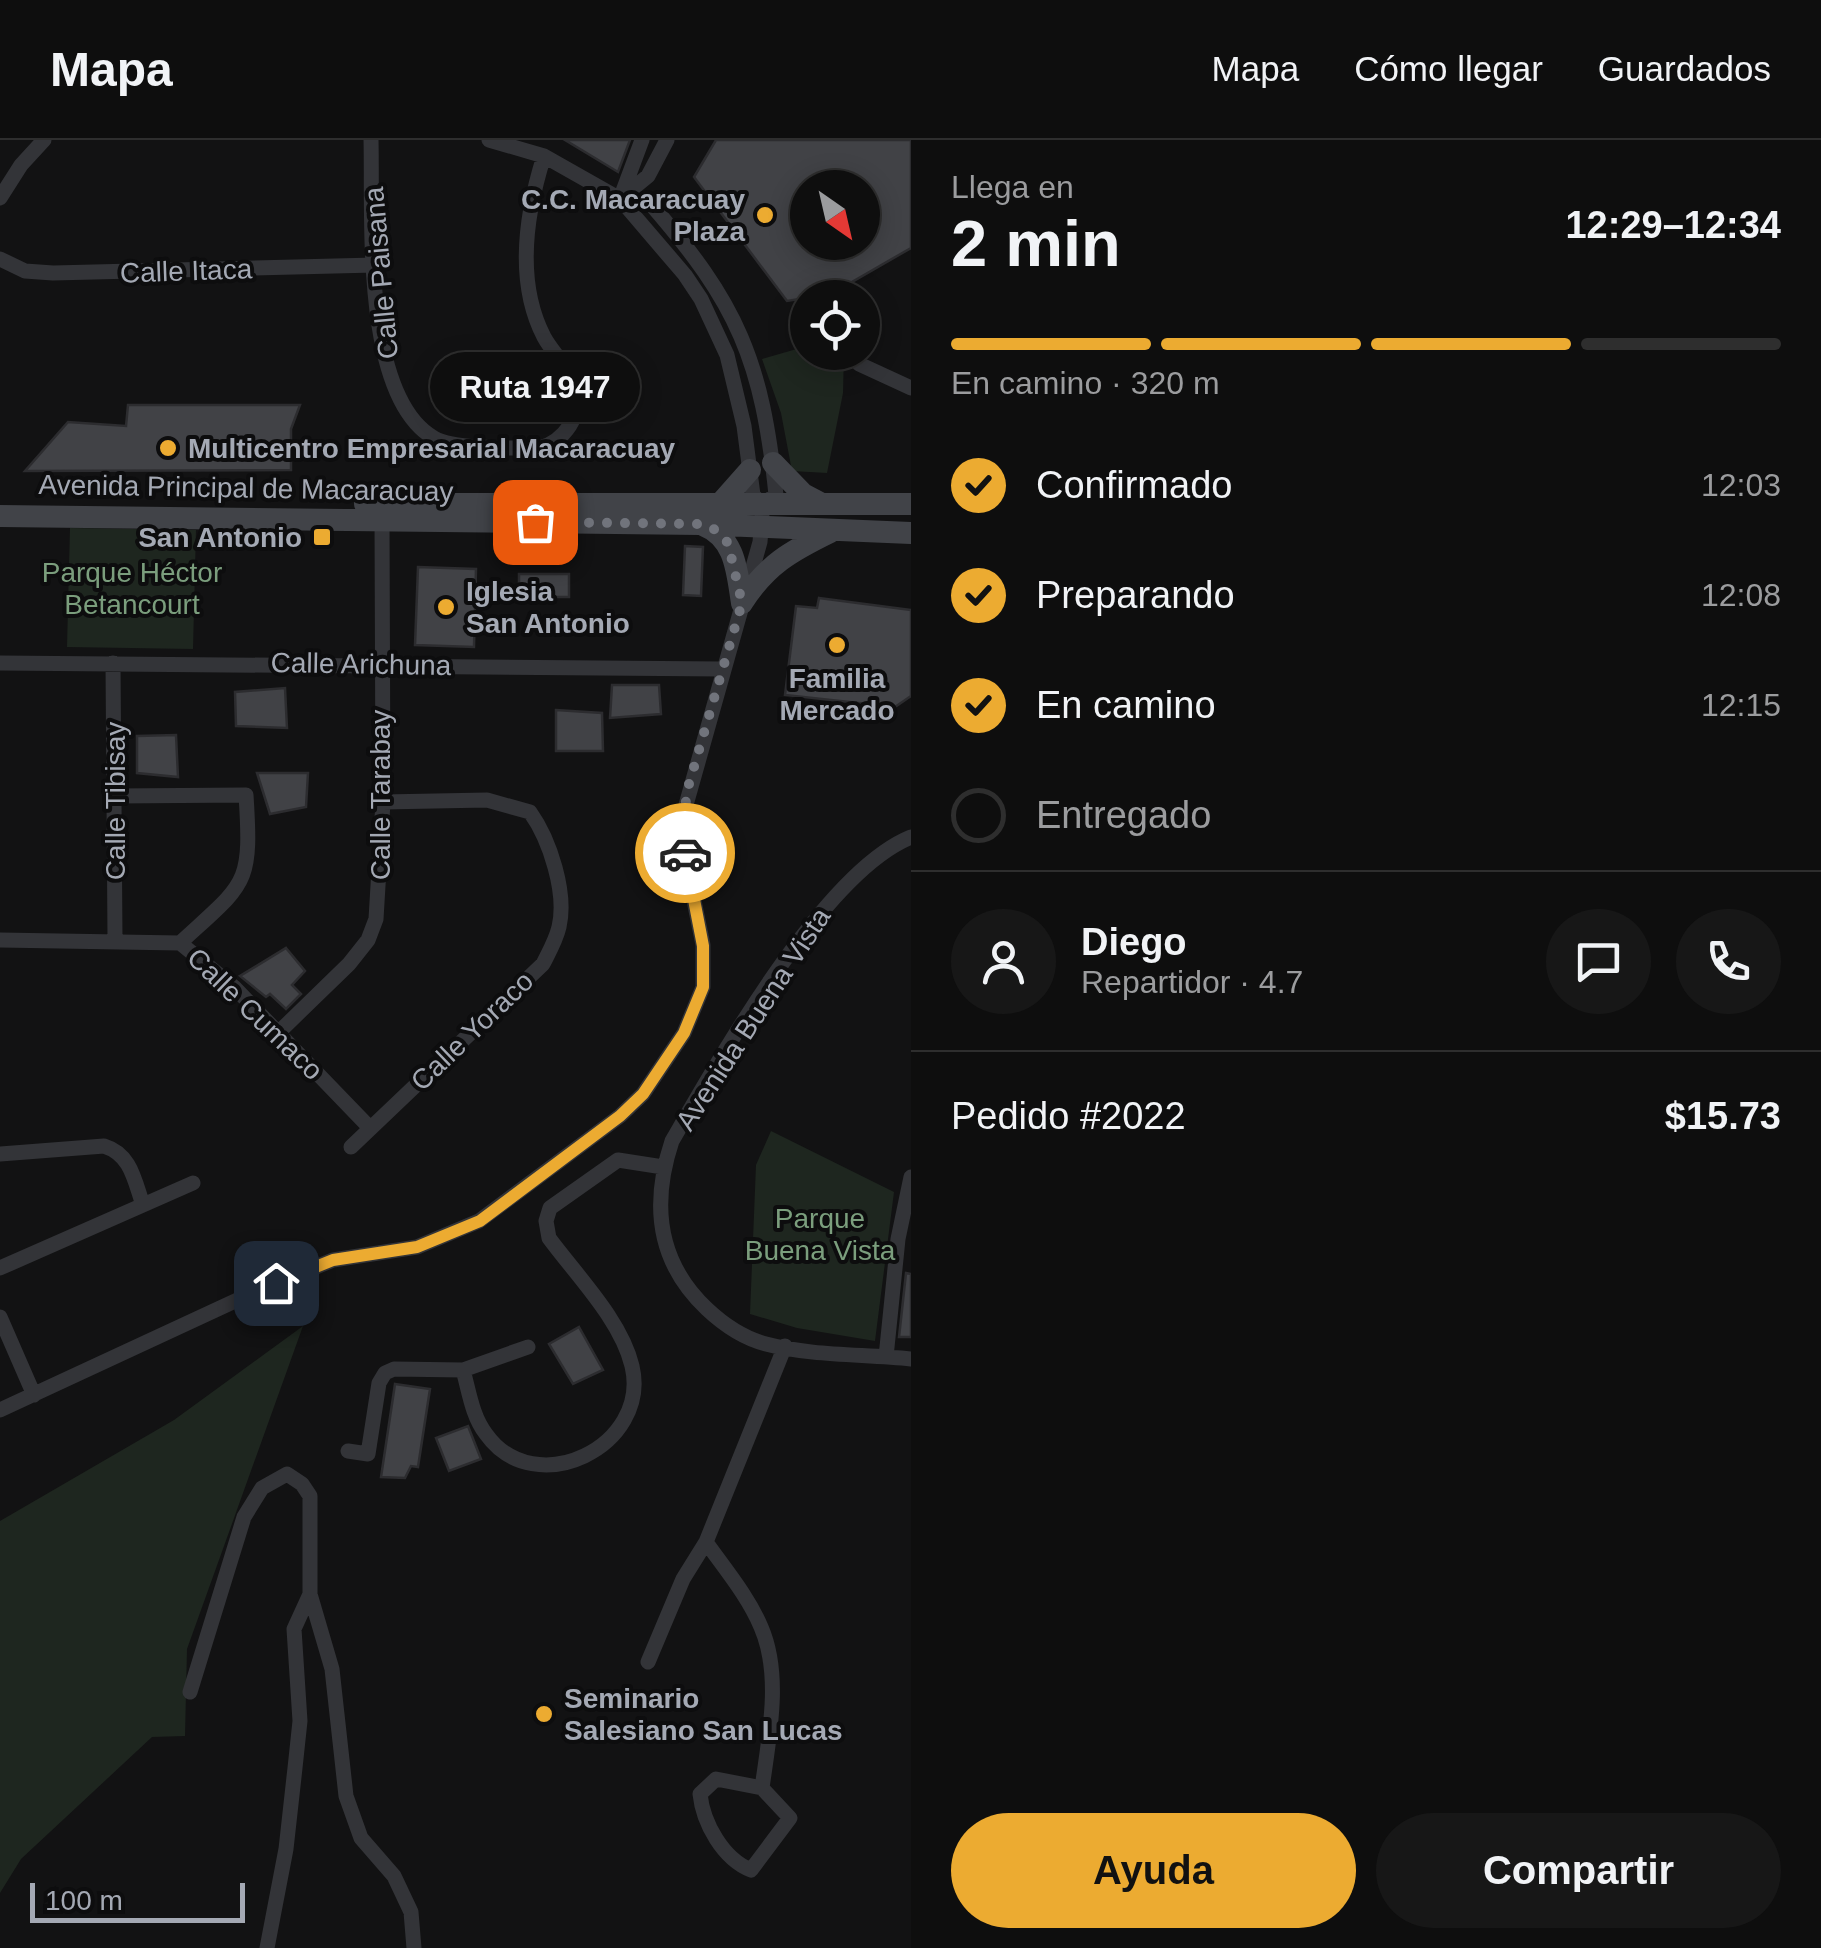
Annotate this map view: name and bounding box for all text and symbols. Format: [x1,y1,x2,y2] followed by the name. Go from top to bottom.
[50,43,173,96] text: Mapa
[1212,49,1299,88] text: Mapa
[1354,49,1543,88] text: Cómo llegar
[1598,49,1771,88] text: Guardados
[951,169,1074,205] text: Llega en
[790,170,880,260] north arrow
[790,170,880,370] map controls
[521,184,745,247] place label: C.C. Macaracuay Plaza
[358,185,404,360] street label: Calle Paisana
[754,204,776,226] marker: C.C. Macaracuay Plaza
[1565,204,1781,246] text: 12:29–12:34
[951,207,1121,280] text: 2 min
[119,253,253,289] street label: Calle Itaca
[790,280,880,370] button: locate
[430,352,640,422] callout: Ruta 1947
[951,365,1220,401] text: En camino · 320 m
[459,369,611,405] text: Ruta 1947
[188,433,676,464] place label: Multicentro Empresarial Macaracuay
[157,437,179,459] marker: Multicentro Empresarial Macaracuay
[951,458,1006,513] icon: check
[1036,464,1232,506] text: Confirmado
[1701,467,1781,503] text: 12:03
[38,469,454,507] street label: Avenida Principal de Macaracuay
[493,480,578,565] pin
[508,495,563,550] icon: bag
[138,522,302,553] place label: San Antonio
[311,526,333,548] marker: San Antonio
[42,557,222,620] park label: Parque Héctor Betancourt
[951,568,1006,623] icon: check
[1036,574,1235,616] text: Preparando
[466,576,630,639] place label: Iglesia San Antonio
[1701,577,1781,613] text: 12:08
[435,596,457,618] marker: Iglesia San Antonio
[826,634,848,656] marker: Familia Mercado
[270,647,452,681] street label: Calle Arichuna
[779,663,895,726] place label: Familia Mercado
[951,678,1006,733] icon: check
[1036,684,1216,726] text: En camino
[1701,687,1781,723] text: 12:15
[365,710,396,880] street label: Calle Tarabay
[100,722,131,880] street label: Calle Tibisay
[1036,794,1211,836] text: Entregado
[635,803,735,903] courier
[658,826,713,881] icon: car
[669,902,837,1136] street label: Avenida Buena Vista
[951,909,1056,1014] button: person
[1546,909,1651,1014] button: chat
[1676,909,1781,1014] button: phone
[1081,921,1187,963] text: Diego
[181,942,329,1086] street label: Calle Cumaco
[1081,964,1303,1000] text: Repartidor · 4.7
[405,965,539,1097] street label: Calle Yoraco
[951,1095,1186,1137] text: Pedido #2022
[1665,1095,1781,1137] text: $15.73
[745,1203,896,1266] park label: Parque Buena Vista
[234,1241,319,1326] pin
[249,1256,304,1311] icon: home
[564,1683,843,1746] place label: Seminario Salesiano San Lucas
[533,1703,555,1725] marker: Seminario Salesiano San Lucas
[951,1813,1356,1928] button: Ayuda
[1376,1813,1781,1928] button: Compartir
[30,1878,245,1922] scale bar
[45,1885,123,1916] text: 100 m

